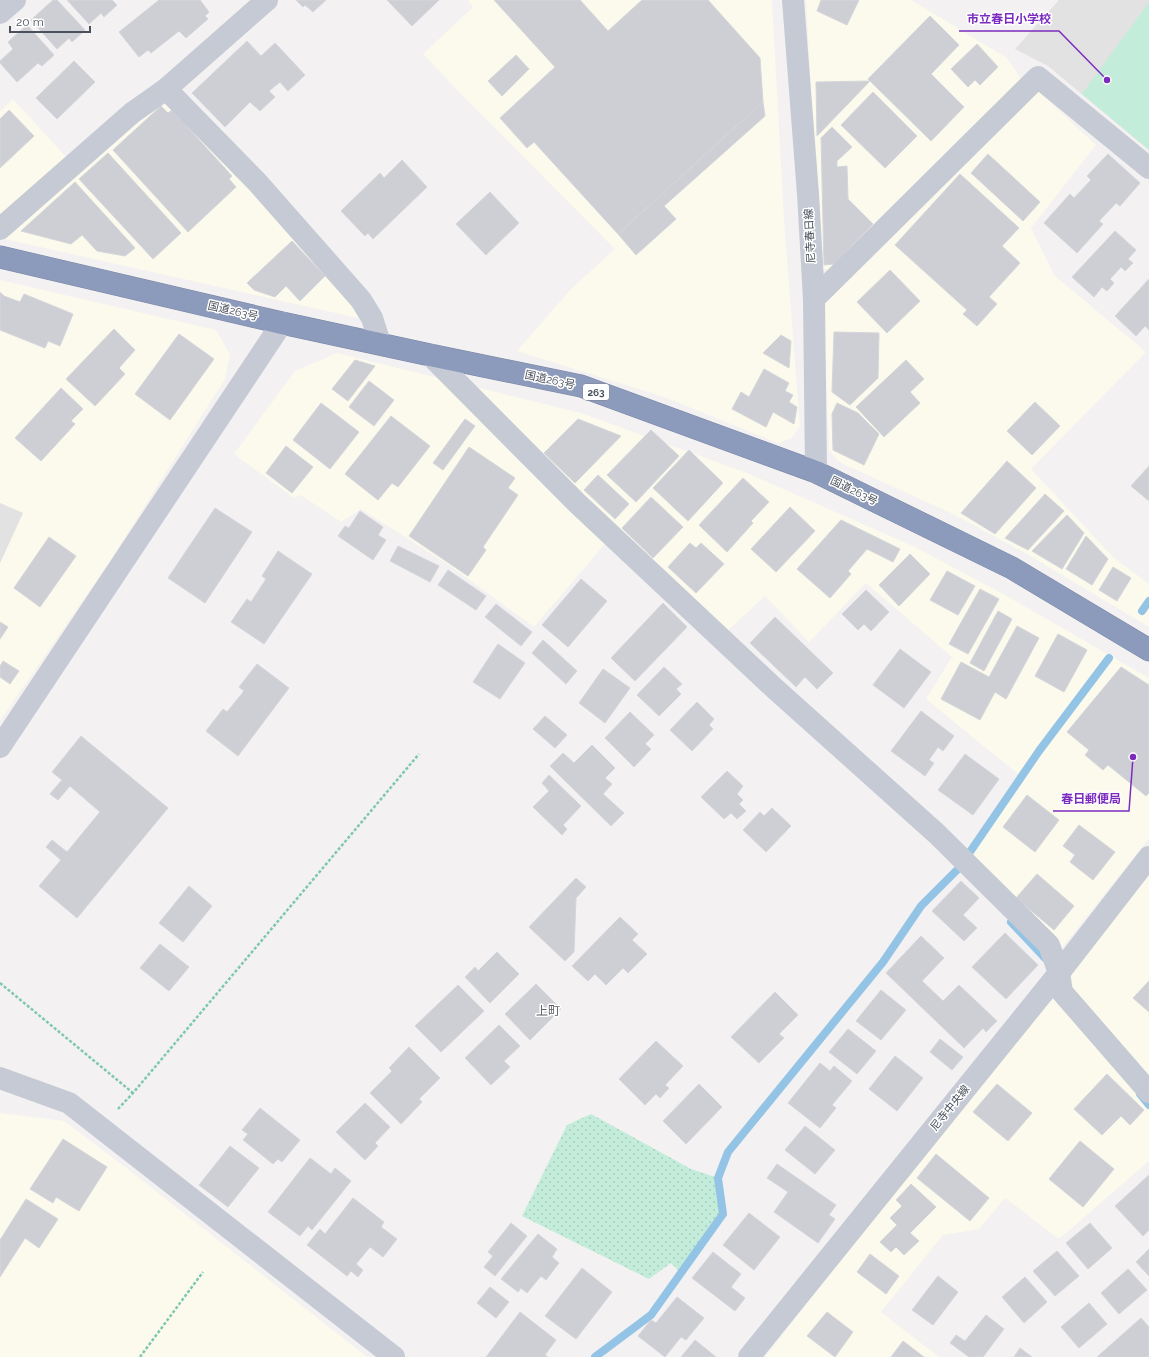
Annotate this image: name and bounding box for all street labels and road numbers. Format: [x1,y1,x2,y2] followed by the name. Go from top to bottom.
[802,208,818,264] street label: 尼寺春日線
[207,299,259,323] street label: 国道263号
[524,368,576,392] street label: 国道263号
[583,384,609,400] road number: 263
[828,474,880,508] street label: 国道263号
[928,1083,972,1133] street label: 尼寺中央線

